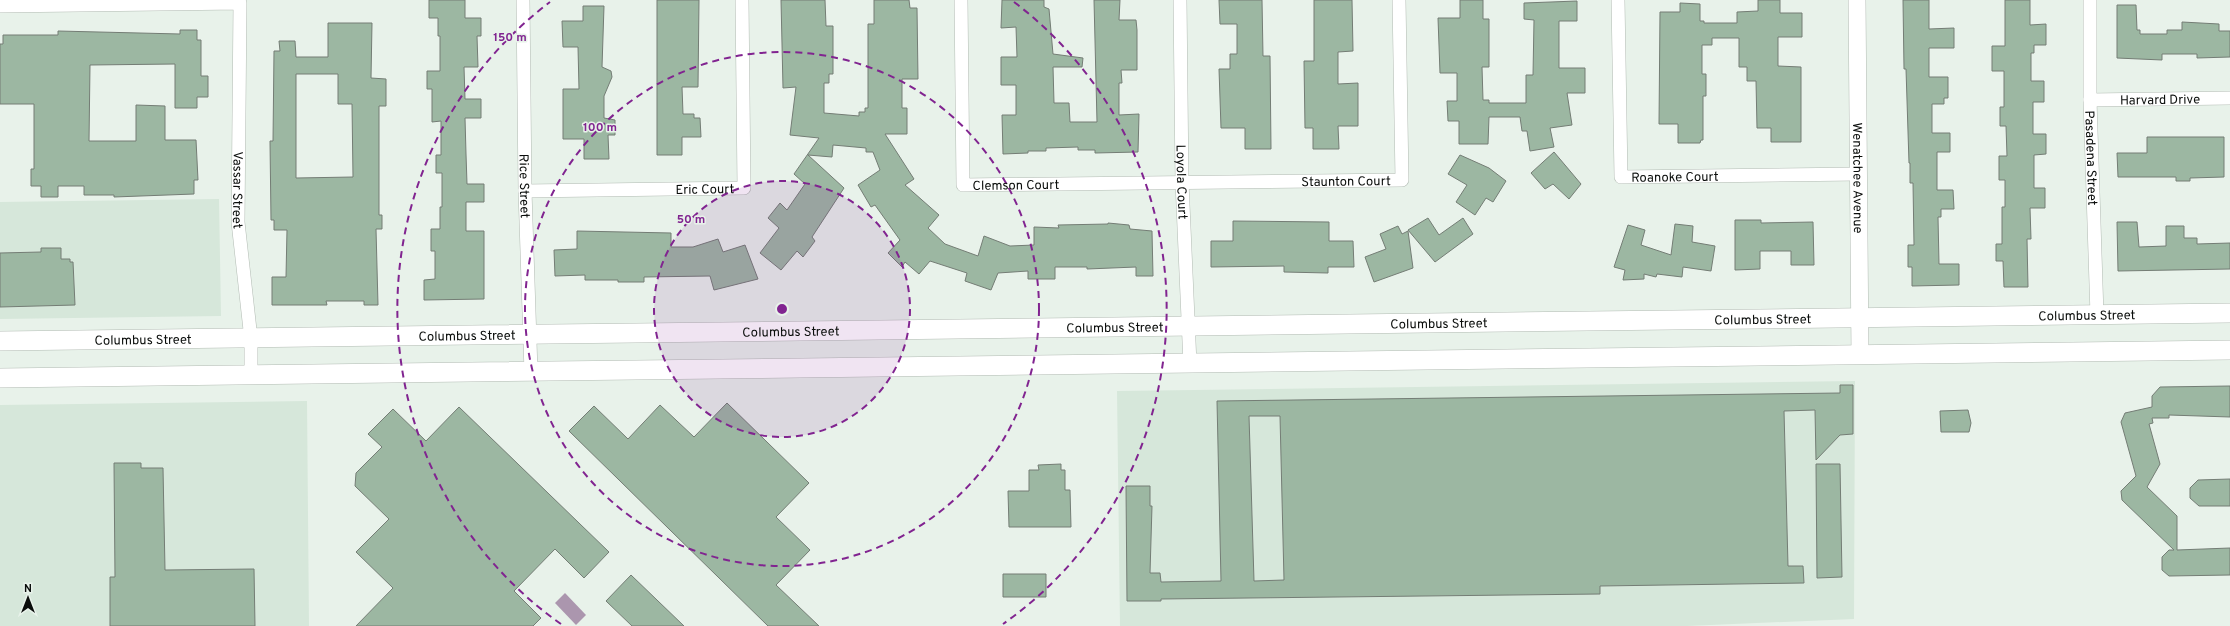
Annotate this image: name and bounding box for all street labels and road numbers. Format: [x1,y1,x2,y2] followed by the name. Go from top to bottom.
[2120,92,2200,110] street label: Harvard Drive
[2080,110,2099,206] street label: Pasadena Street
[1848,122,1865,234] street label: Wenatchee Avenue
[1172,144,1190,220] street label: Loyola Court
[228,151,245,230] street label: Vassar Street
[515,154,532,219] street label: Rice Street
[1631,170,1719,187] street label: Roanoke Court
[1301,174,1391,191] street label: Staunton Court
[972,178,1060,195] street label: Clemson Court
[675,182,735,199] street label: Eric Court
[2038,308,2136,325] street label: Columbus Street
[1714,312,1812,329] street label: Columbus Street
[1390,316,1488,334] street label: Columbus Street
[1066,320,1164,338] street label: Columbus Street
[742,324,840,342] street label: Columbus Street
[418,329,516,346] street label: Columbus Street
[94,333,192,350] street label: Columbus Street

